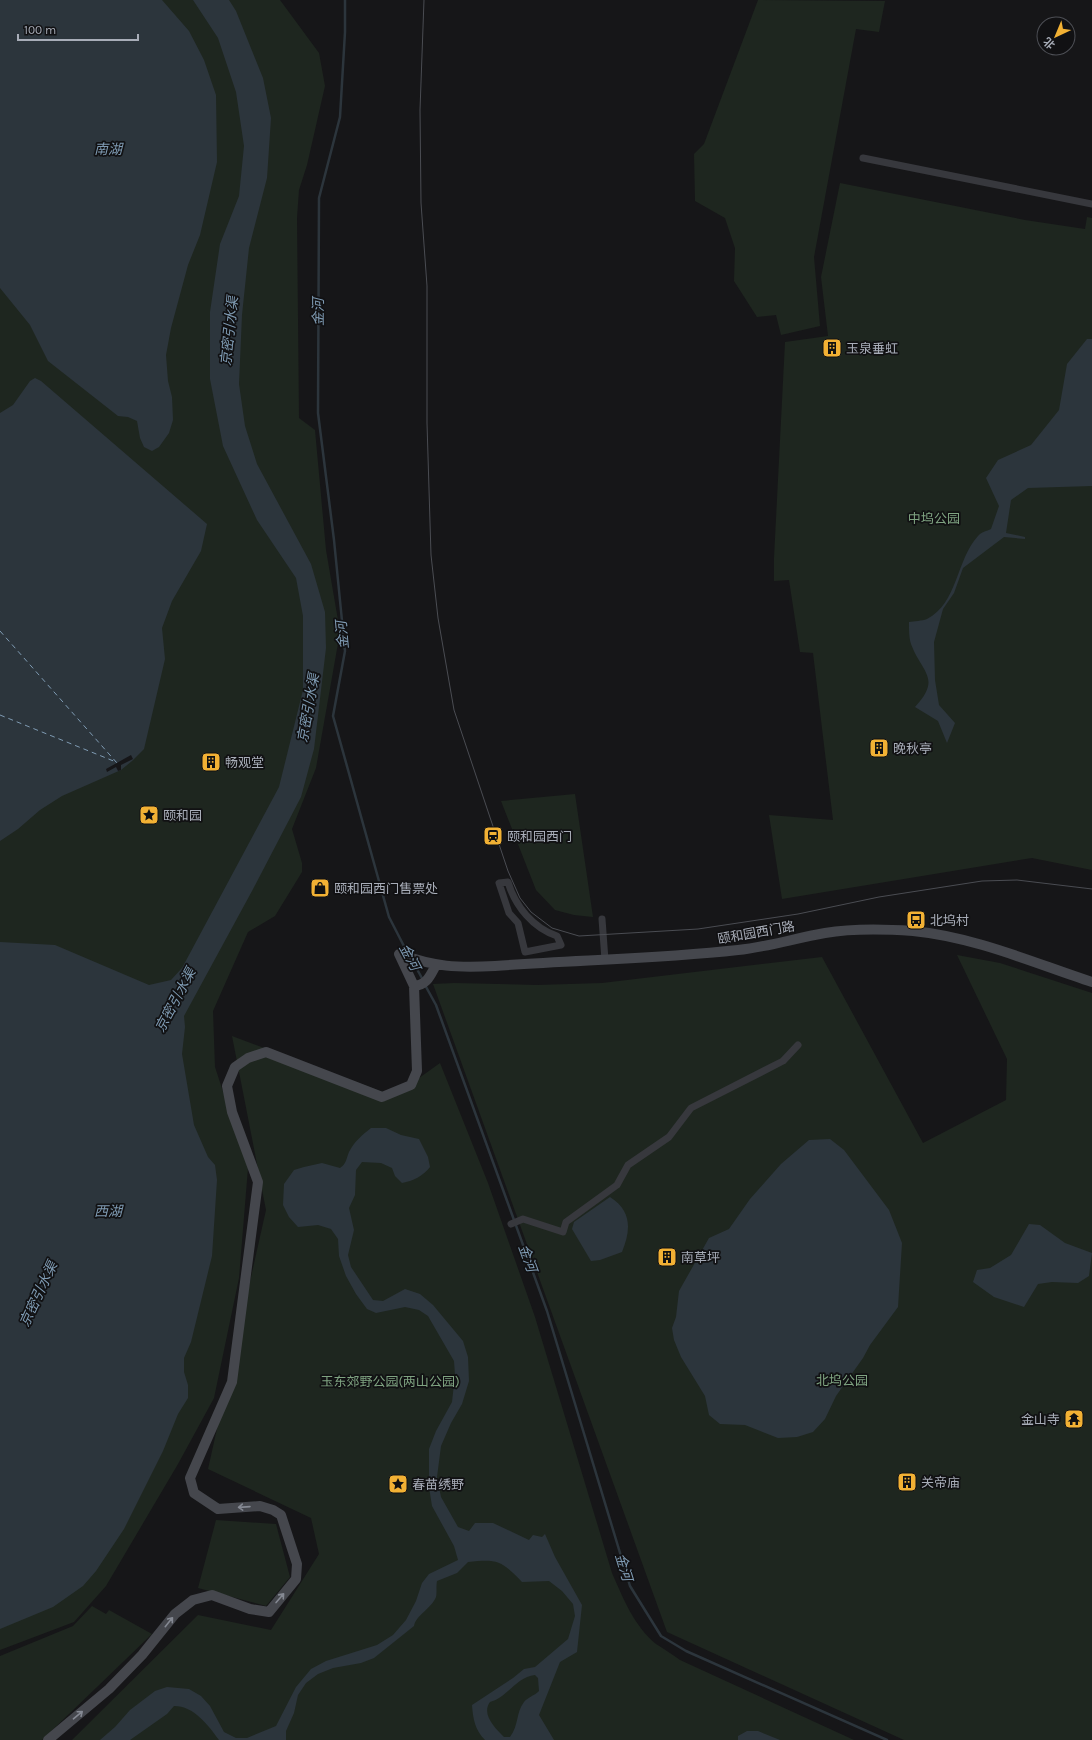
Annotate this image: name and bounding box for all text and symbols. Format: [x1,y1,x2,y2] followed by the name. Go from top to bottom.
[18,16,138,42] scale bar
[1036,16,1076,56] north arrow
[24,23,56,37] text: 100 m
[1041,34,1058,51] text: 北
[94,141,124,158] water label: 南湖
[217,293,242,367] water label: 京密引水渠
[310,295,327,326] water label: 金河
[821,337,843,359] building icon: 玉泉垂虹
[846,341,898,356] place label: 玉泉垂虹
[908,511,960,526] park label: 中坞公园
[333,617,352,650] water label: 金河
[294,670,323,744] water label: 京密引水渠
[868,737,890,759] building icon: 晚秋亭
[893,741,932,756] place label: 晚秋亭
[200,751,222,773] building icon: 畅观堂
[225,755,264,770] place label: 畅观堂
[138,804,160,826] place icon: 颐和园
[163,808,202,823] place label: 颐和园
[482,825,504,847] station icon: 颐和园西门
[507,829,572,844] place label: 颐和园西门
[309,877,331,899] shop icon: 颐和园西门售票处
[334,881,438,896] place label: 颐和园西门售票处
[905,909,927,931] bus stop icon: 北坞村
[930,913,969,928] place label: 北坞村
[716,918,796,947] street label: 颐和园西门路
[395,941,425,976] water label: 金河
[152,964,200,1035] water label: 京密引水渠
[94,1203,124,1220] water label: 西湖
[515,1242,541,1277] water label: 金河
[656,1246,678,1268] building icon: 南草坪
[681,1250,720,1265] place label: 南草坪
[16,1257,62,1330] water label: 京密引水渠
[816,1373,868,1388] park label: 北坞公园
[320,1374,460,1389] park label: 玉东郊野公园(两山公园)
[1063,1408,1085,1430] temple icon: 金山寺
[1021,1412,1060,1427] place label: 金山寺
[896,1471,918,1493] building icon: 关帝庙
[387,1473,409,1495] place icon: 春苗绣野
[921,1475,960,1490] place label: 关帝庙
[412,1477,464,1492] place label: 春苗绣野
[238,1504,251,1511] one-way arrow
[611,1551,637,1586] water label: 金河
[276,1593,285,1603] one-way arrow
[164,1617,173,1628] one-way arrow
[73,1710,83,1719] one-way arrow

